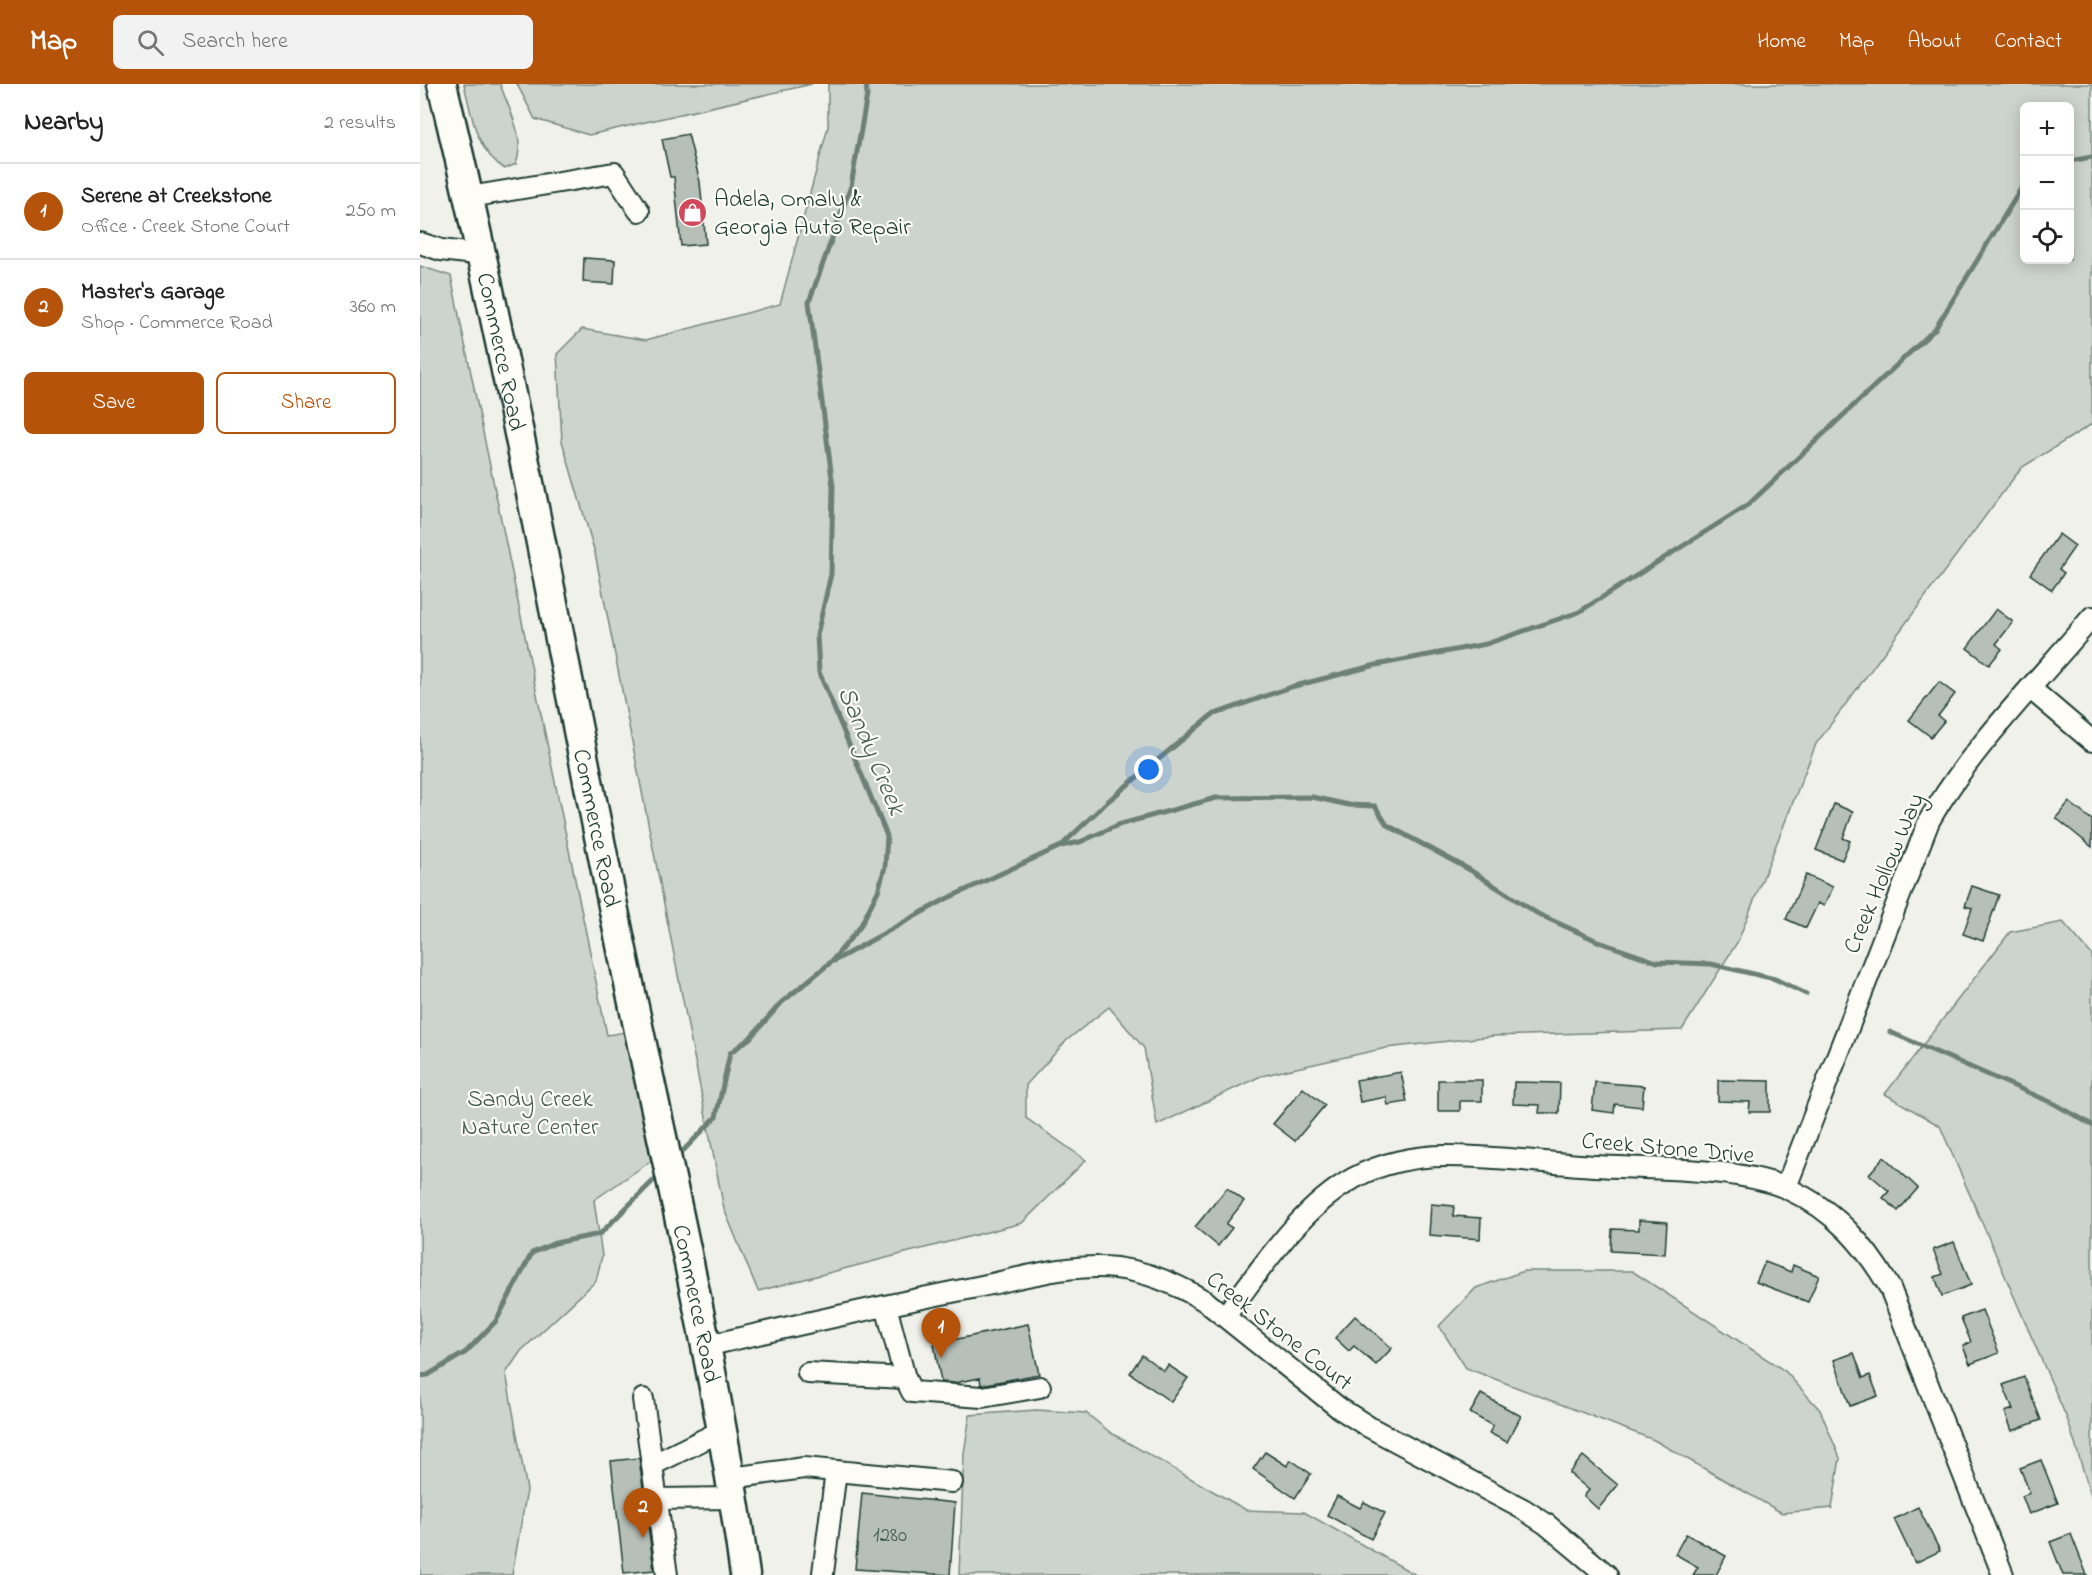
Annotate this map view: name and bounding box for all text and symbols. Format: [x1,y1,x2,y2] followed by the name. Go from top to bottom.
[113,15,533,69] search box
[30,22,77,63] text: Map
[134,26,167,59] icon: search
[182,26,288,58] text: Search here
[1757,27,1806,57] text: Home
[1839,27,1874,57] text: Map
[1907,27,1961,57] text: About
[1994,27,2062,57] text: Contact
[2020,102,2074,264] map controls
[2020,102,2074,156] button: +
[24,104,103,142] text: Nearby
[324,109,396,138] text: 2 results
[2020,156,2074,210] button: −
[81,181,272,213] text: Serene at Creekstone
[714,183,911,246] place label: Adela, Omaly & Georgia Auto Repair
[677,196,709,228] shop icon: Adela, Omaly & Georgia Auto Repair
[40,197,47,226] text: 1
[345,197,396,226] text: 250 m
[2020,210,2074,264] button: locate
[81,213,290,242] text: Office · Creek Stone Court
[466,270,533,435] street label: Commerce Road
[81,277,225,309] text: Master's Garage
[39,293,48,322] text: 2
[350,293,396,322] text: 360 m
[81,309,273,338] text: Shop · Commerce Road
[24,372,204,434] button: Save
[216,372,396,434] button: Share
[826,681,915,823] water label: Sandy Creek
[562,746,628,911] street label: Commerce Road
[1134,755,1163,784] your location
[1836,788,1936,960] street label: Creek Hollow Way
[461,1083,599,1146] park label: Sandy Creek Nature Center
[1580,1125,1756,1174] street label: Creek Stone Drive
[661,1222,728,1387] street label: Commerce Road
[1198,1263,1359,1401] street label: Creek Stone Court
[922,1308,960,1358] pin: 1
[624,1488,662,1538] pin: 2
[873,1521,907,1551] house number: 1280

